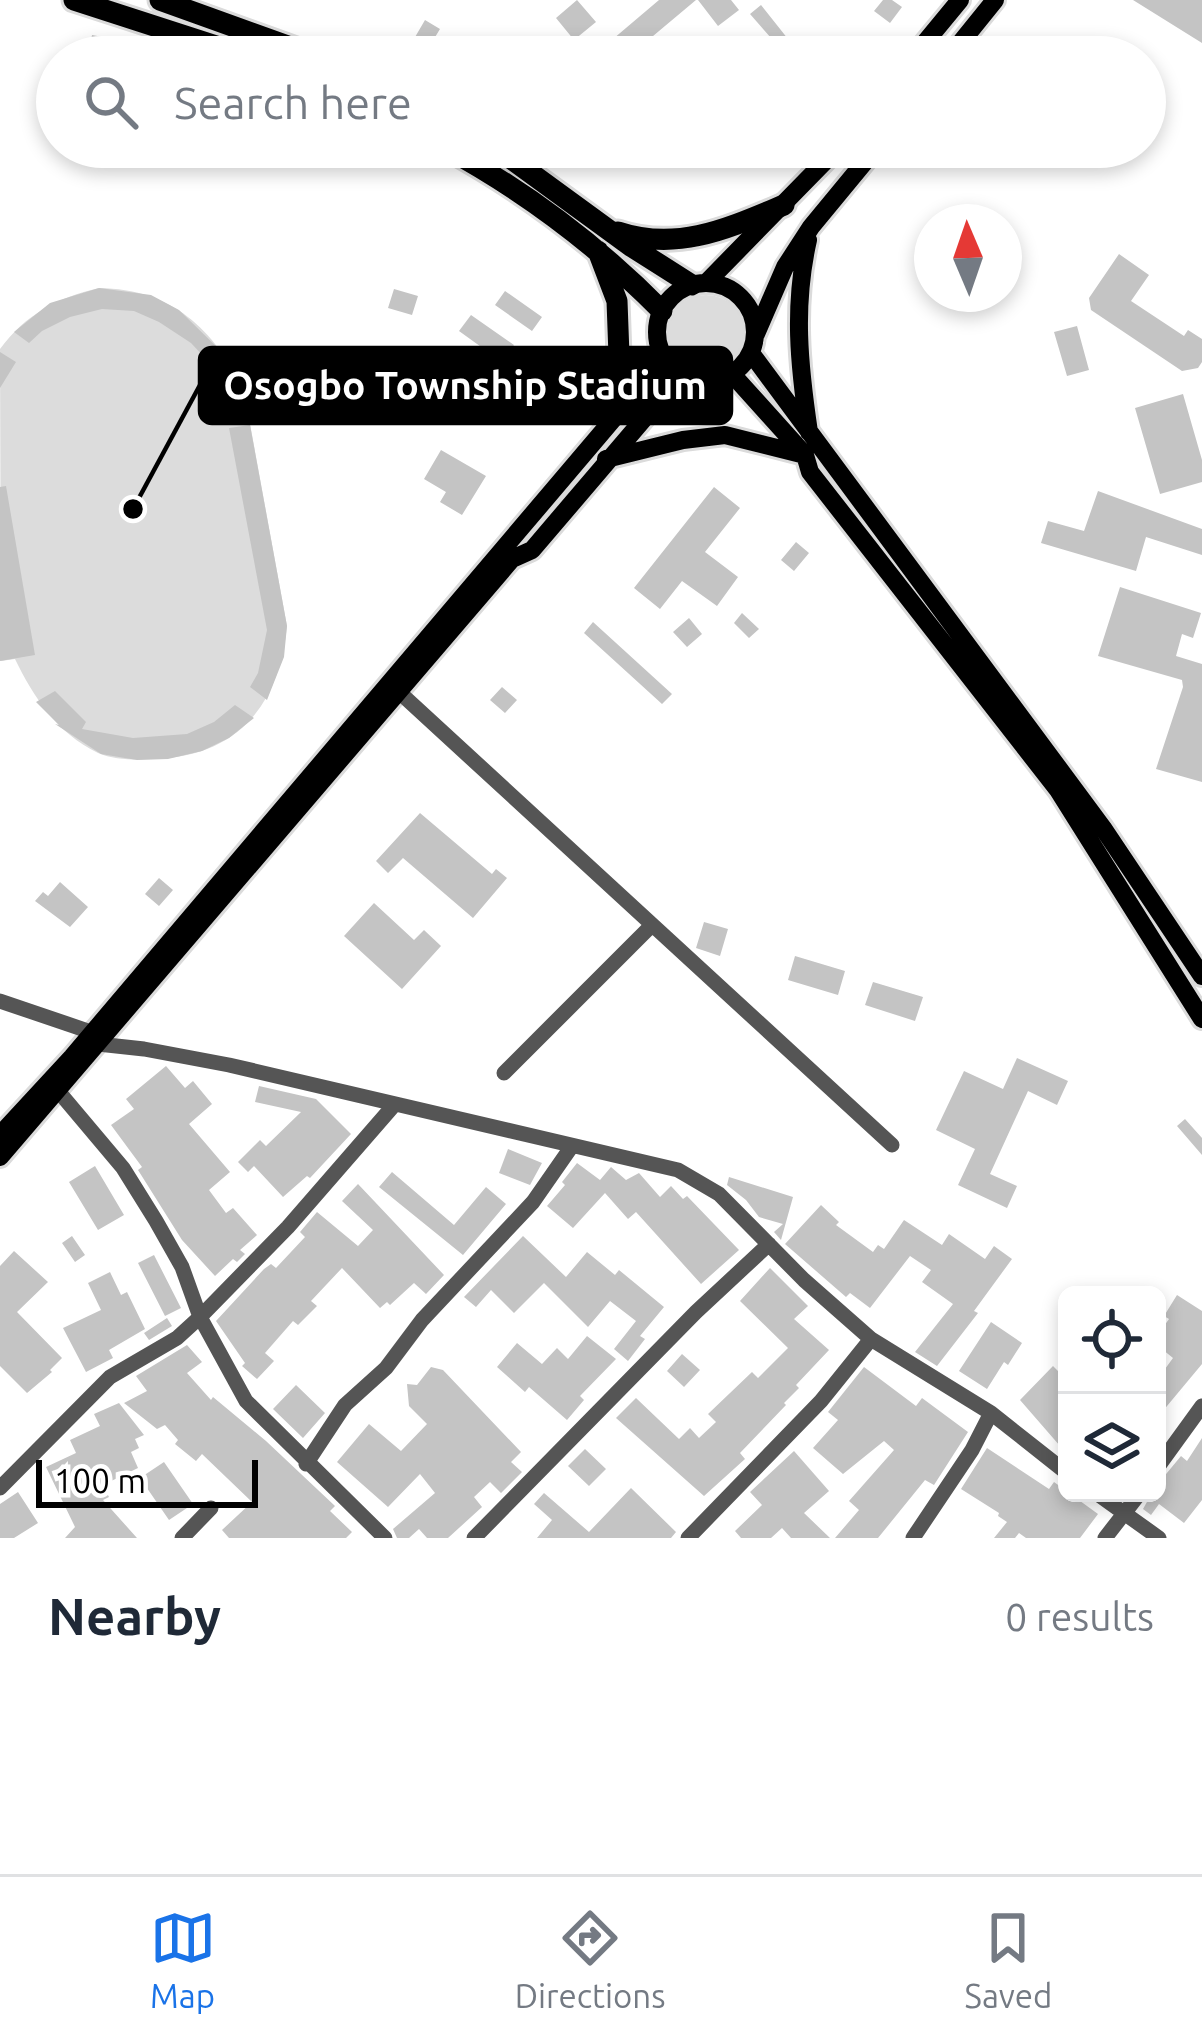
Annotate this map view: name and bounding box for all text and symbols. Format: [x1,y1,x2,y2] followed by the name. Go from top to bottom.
[36,36,1166,168] search box
[78,69,144,135] icon: search
[174,77,412,128] text: Search here
[914,204,1022,312] north arrow
[200,348,731,423] callout: Osogbo Township Stadium
[223,363,707,406] text: Osogbo Township Stadium
[1058,1286,1166,1502] map controls
[1058,1286,1166,1394] button: locate
[1058,1394,1166,1502] button: layers
[36,1454,258,1507] scale bar
[54,1462,146,1499] text: 100 m
[48,1587,221,1645] text: Nearby
[1005,1595,1154,1638] text: 0 results
[150,1905,216,2014] tab: Map
[515,1905,665,2014] tab: Directions
[965,1905,1052,2014] tab: Saved

